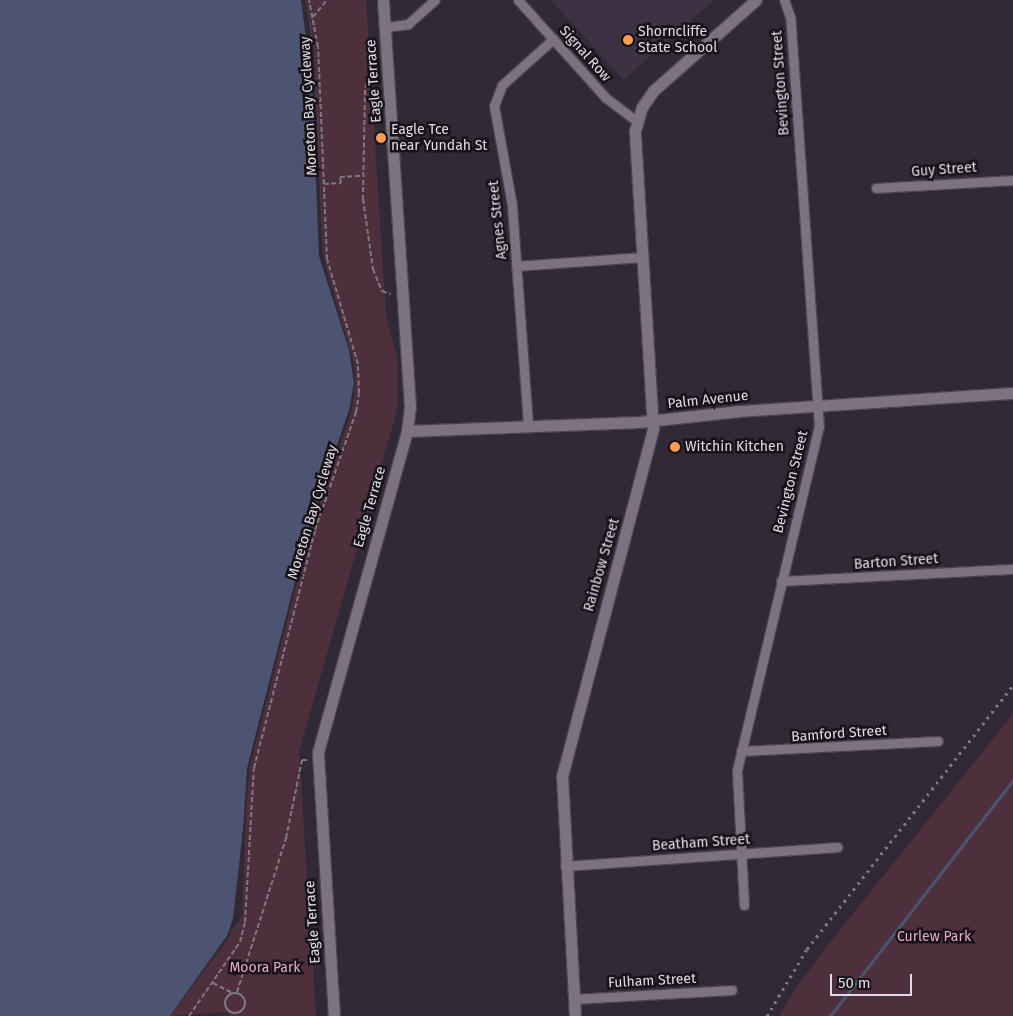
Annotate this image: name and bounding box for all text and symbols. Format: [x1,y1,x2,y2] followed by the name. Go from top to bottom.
[556,23,614,85] street label: Signal Row
[638,24,717,56] place label: Shorncliffe State School
[769,30,793,136] street label: Bevington Street
[622,34,634,46] marker: Shorncliffe State School
[297,36,321,176] street label: Moreton Bay Cycleway
[363,39,385,123] street label: Eagle Terrace
[391,122,487,154] place label: Eagle Tce near Yundah St
[375,132,387,144] marker: Eagle Tce near Yundah St
[911,159,977,181] street label: Guy Street
[485,180,511,260] street label: Agnes Street
[667,387,749,413] street label: Palm Avenue
[770,429,812,535] street label: Bevington Street
[685,439,784,455] place label: Witchin Kitchen
[669,441,681,453] marker: Witchin Kitchen
[285,443,341,581] street label: Moreton Bay Cycleway
[350,465,390,549] street label: Eagle Terrace
[581,516,623,614] street label: Rainbow Street
[853,551,939,573] street label: Barton Street
[791,722,887,746] street label: Bamford Street
[651,831,751,855] street label: Beatham Street
[302,880,324,964] street label: Eagle Terrace
[897,929,971,945] park label: Curlew Park
[229,960,301,976] park label: Moora Park
[833,964,916,996] scale bar
[608,970,696,992] street label: Fulham Street
[838,974,871,992] text: 50 m

